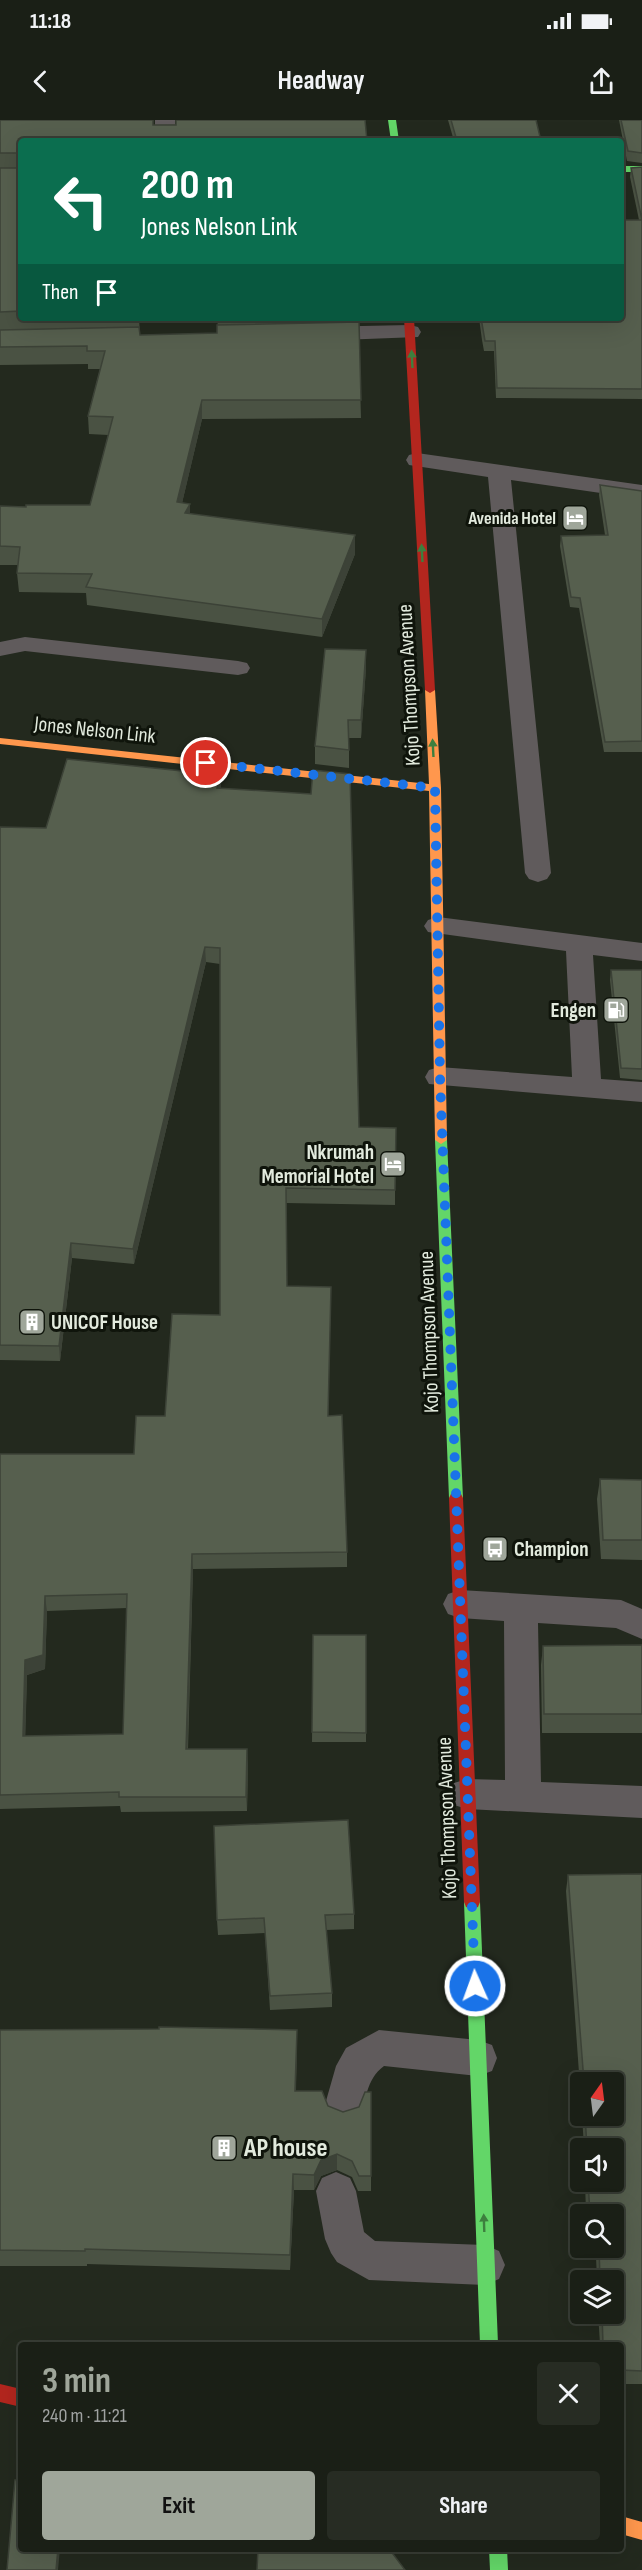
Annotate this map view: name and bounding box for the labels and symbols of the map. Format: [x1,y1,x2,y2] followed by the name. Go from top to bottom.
[407,349,416,368] one-way arrow
[560,503,590,533] hotel icon: Avenida Hotel
[467,508,556,529] place label: Avenida Hotel
[418,544,427,563] one-way arrow
[392,604,426,766] street label: Kojo Thompson Avenue
[32,711,157,749] street label: Jones Nelson Link
[180,737,231,788] pin
[429,739,438,758] one-way arrow
[601,995,631,1025] fuel station icon: Engen
[551,998,596,1023] place label: Engen
[261,1140,374,1189] place label: Nkrumah Memorial Hotel
[378,1149,408,1179] hotel icon: Nkrumah Memorial Hotel
[414,1251,444,1413] street label: Kojo Thompson Avenue
[17,1307,47,1337] building icon: UNICOF House
[51,1310,158,1335] place label: UNICOF House
[480,1534,510,1564] bus stop icon: Champion
[514,1537,588,1562] place label: Champion
[432,1737,462,1899] street label: Kojo Thompson Avenue
[443,1954,507,2018] position arrow
[570,2072,624,2126] north arrow
[209,2133,239,2163] building icon: AP house
[243,2133,328,2164] place label: AP house
[479,2214,488,2233] one-way arrow

